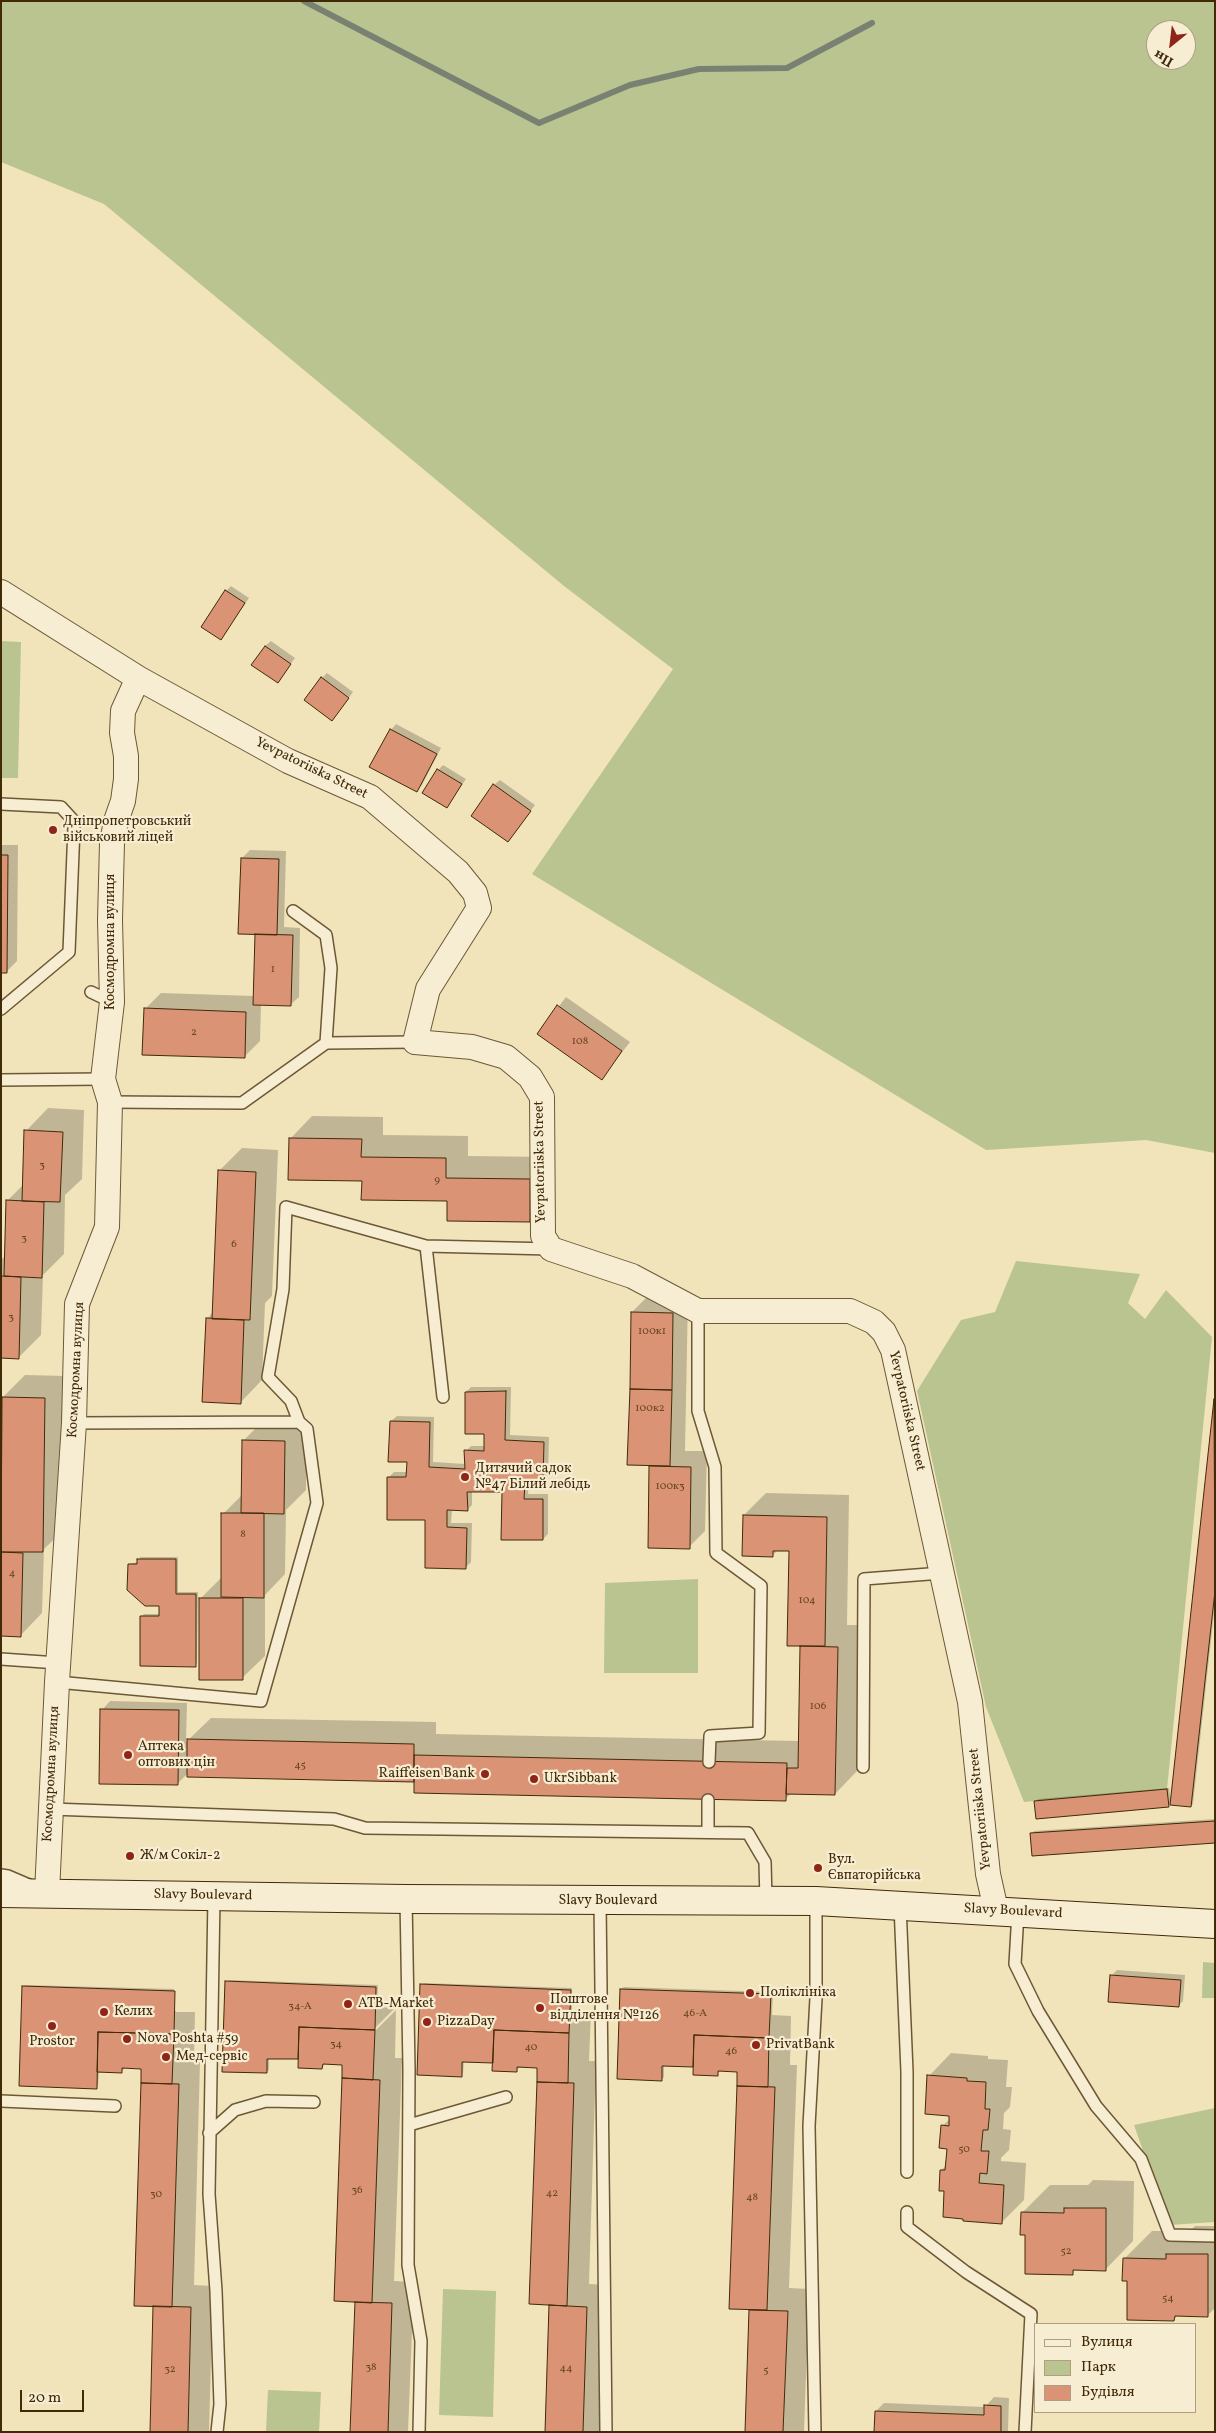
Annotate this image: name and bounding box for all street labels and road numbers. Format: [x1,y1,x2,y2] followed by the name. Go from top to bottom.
[252,735,370,803] street label: Yevpatoriiska Street
[103,874,119,1010] street label: Космодромна вулиця
[532,1100,550,1224] street label: Yevpatoriiska Street
[65,1301,89,1439] street label: Космодромна вулиця
[884,1349,928,1473] street label: Yevpatoriiska Street
[40,1705,64,1843] street label: Космодромна вулиця
[966,1747,996,1871] street label: Yevpatoriiska Street
[153,1887,253,1905] street label: Slavy Boulevard
[558,1893,658,1909] street label: Slavy Boulevard
[963,1901,1063,1923] street label: Slavy Boulevard

